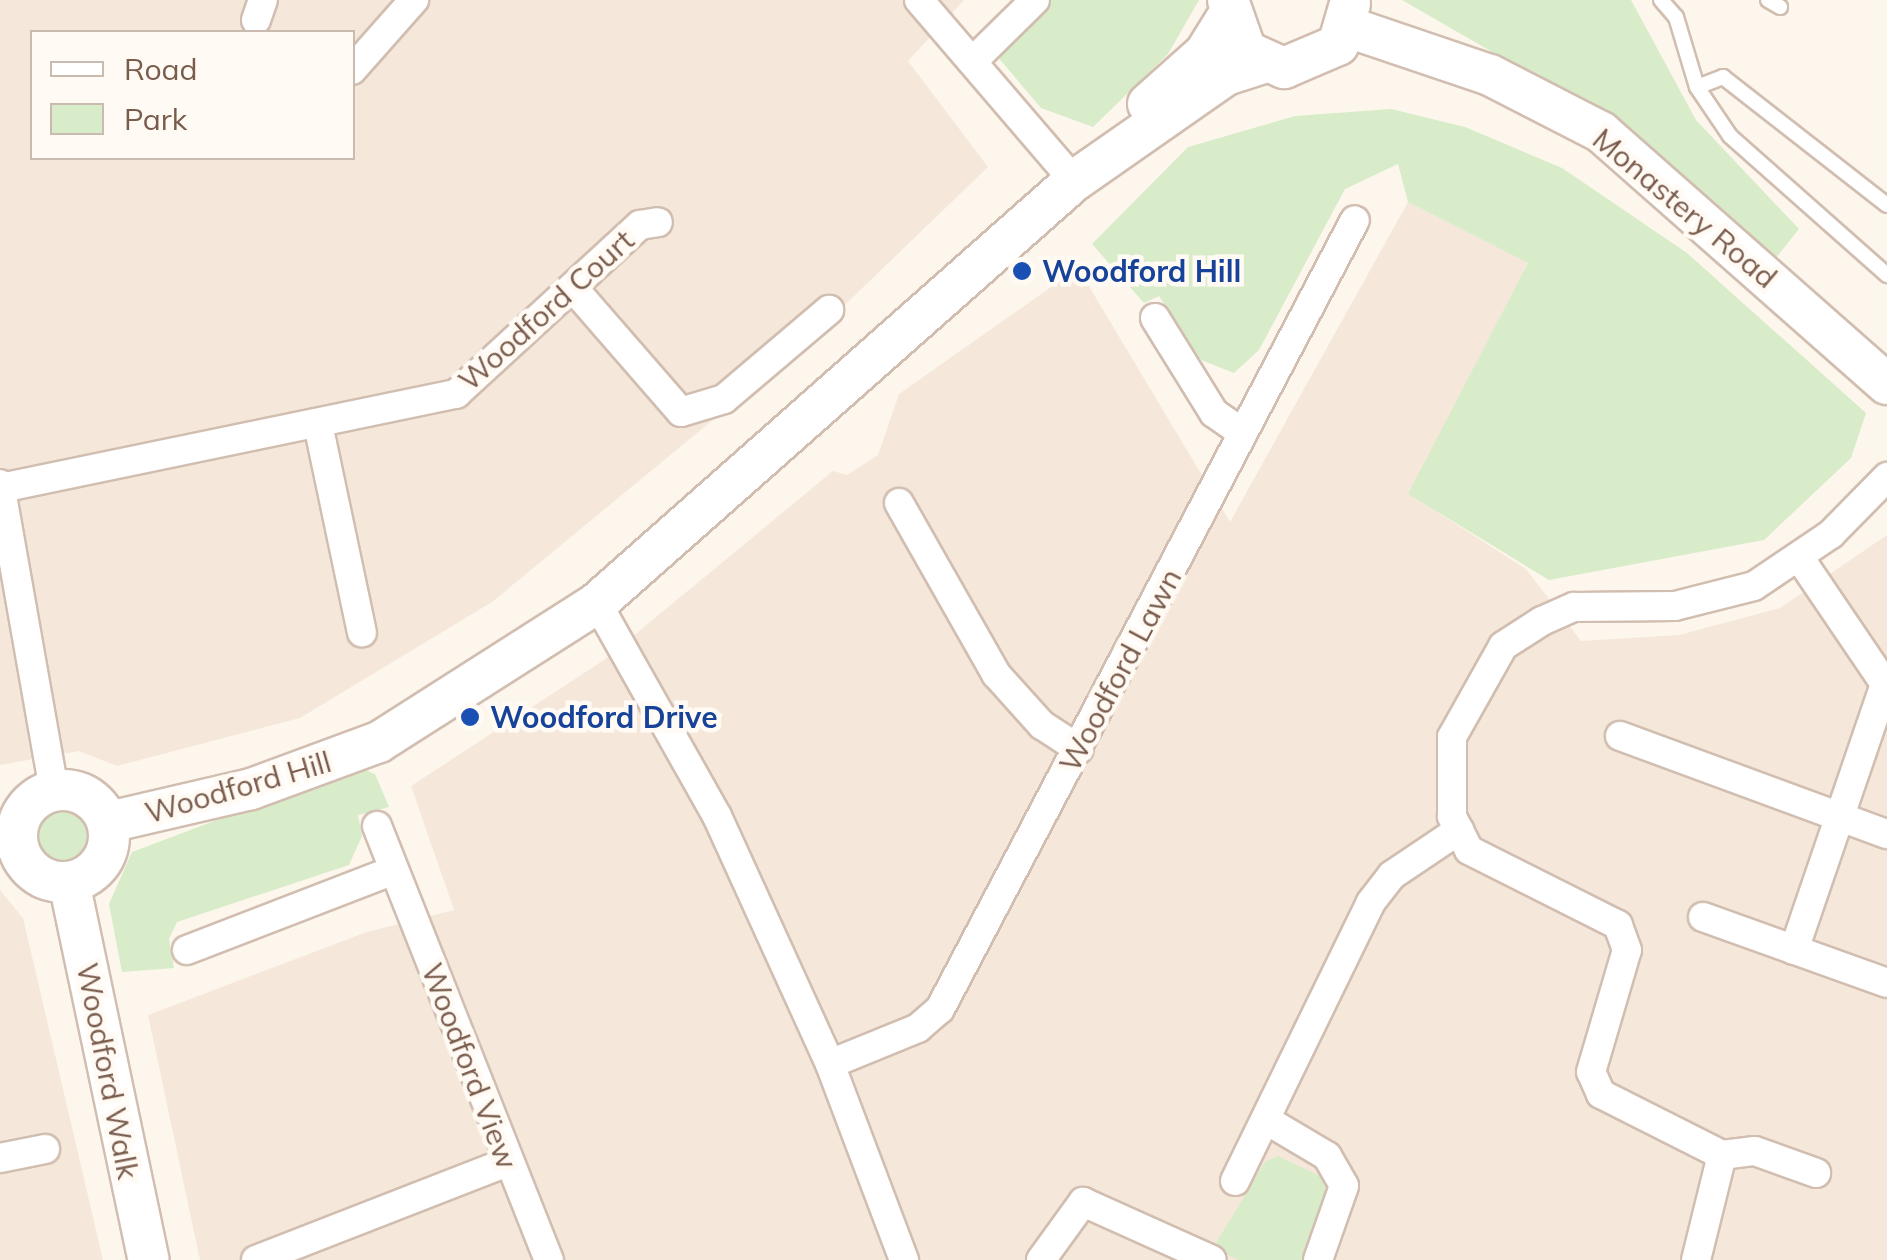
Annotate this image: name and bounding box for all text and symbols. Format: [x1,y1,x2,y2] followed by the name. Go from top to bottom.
[30,30,355,160] legend
[124,50,198,88] text: Road
[124,100,187,138] text: Park
[1586,121,1784,295] street label: Monastery Road
[451,222,641,398] street label: Woodford Court
[1042,253,1241,289] place label: Woodford Hill
[1011,260,1033,282] marker: Woodford Hill
[1051,562,1189,778] street label: Woodford Lawn
[490,699,718,735] place label: Woodford Drive
[459,706,481,728] marker: Woodford Drive
[141,743,335,831] street label: Woodford Hill
[414,958,526,1174] street label: Woodford View
[69,960,147,1182] street label: Woodford Walk

